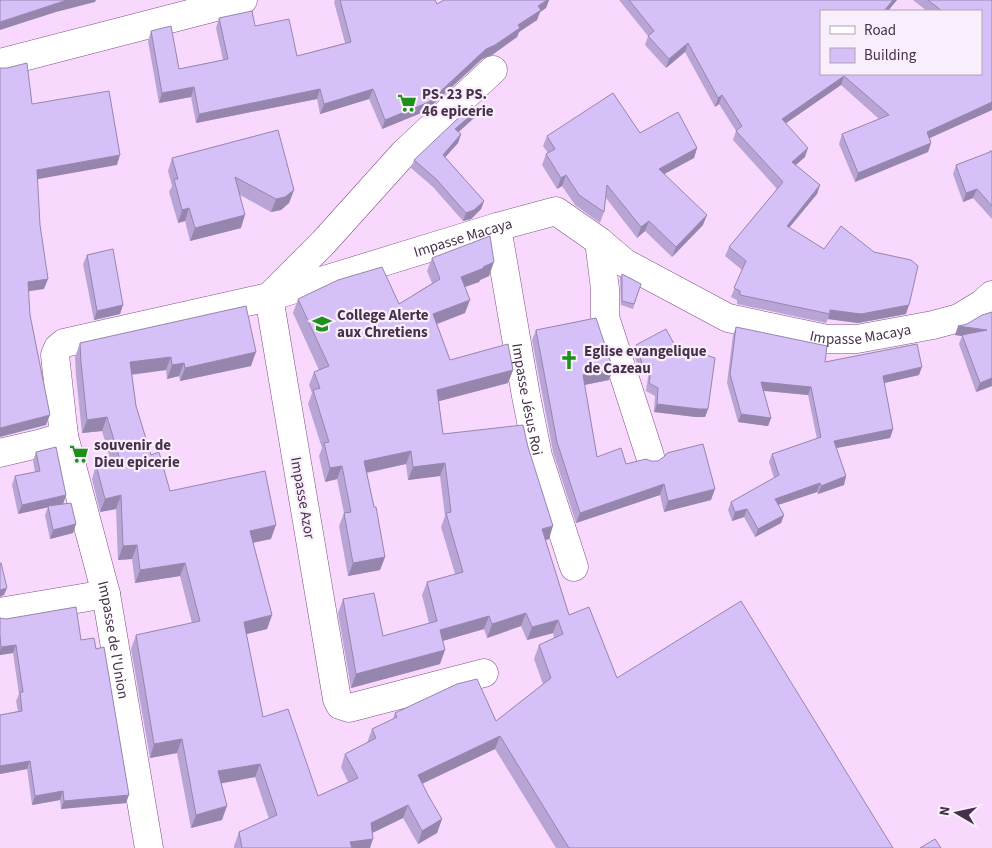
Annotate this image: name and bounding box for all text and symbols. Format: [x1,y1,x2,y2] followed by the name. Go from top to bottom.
[820,10,982,75] legend
[864,20,896,41] text: Road
[864,45,917,66] text: Building
[422,84,494,122] place label: PS. 23 PS. 46 epicerie
[396,92,418,114] supermarket icon: PS. 23 PS. 46 epicerie
[411,213,515,263] street label: Impasse Macaya
[337,305,429,343] place label: College Alerte aux Chretiens
[311,313,333,335] school or university icon: College Alerte aux Chretiens
[808,319,913,350] street label: Impasse Macaya
[584,341,707,379] place label: Eglise evangelique de Cazeau
[506,342,548,457] street label: Impasse Jésus Roi
[558,349,580,371] church icon: Eglise evangelique de Cazeau
[94,435,180,473] place label: souvenir de Dieu epicerie
[68,443,90,465] supermarket icon: souvenir de Dieu epicerie
[285,456,320,541] street label: Impasse Azor
[92,579,134,701] street label: Impasse de l'Union
[932,788,982,838] north arrow
[935,805,956,817] text: N

